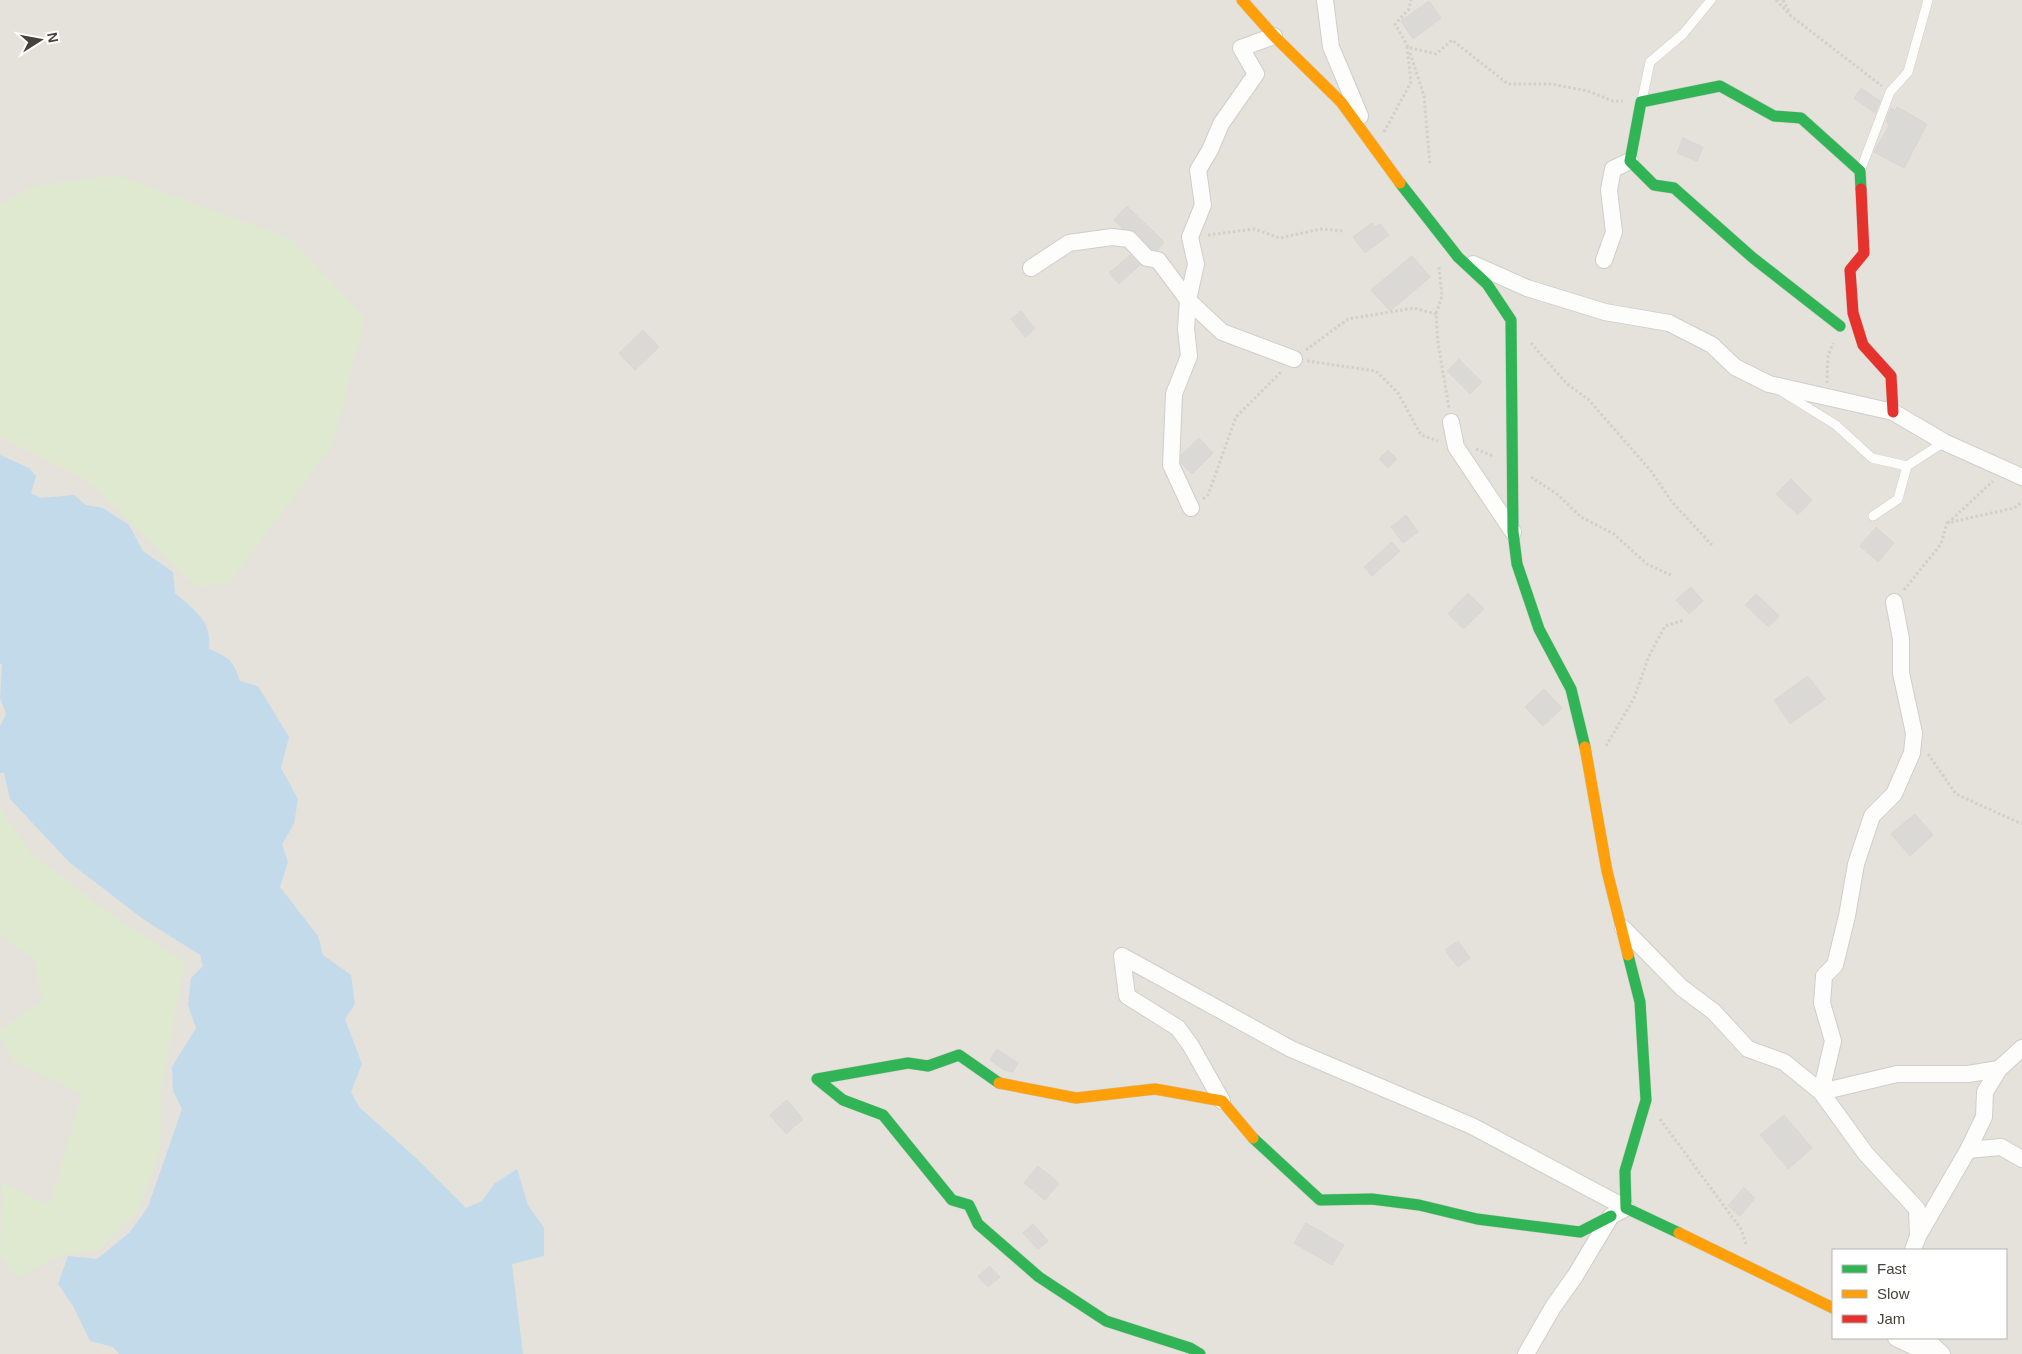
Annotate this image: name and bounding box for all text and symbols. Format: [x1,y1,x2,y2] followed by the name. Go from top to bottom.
[15,15,65,65] north arrow
[44,31,62,44] text: N
[1832,1249,2007,1339] legend
[1877,1260,1907,1277] text: Fast
[1877,1285,1910,1302] text: Slow
[1877,1310,1905,1327] text: Jam

